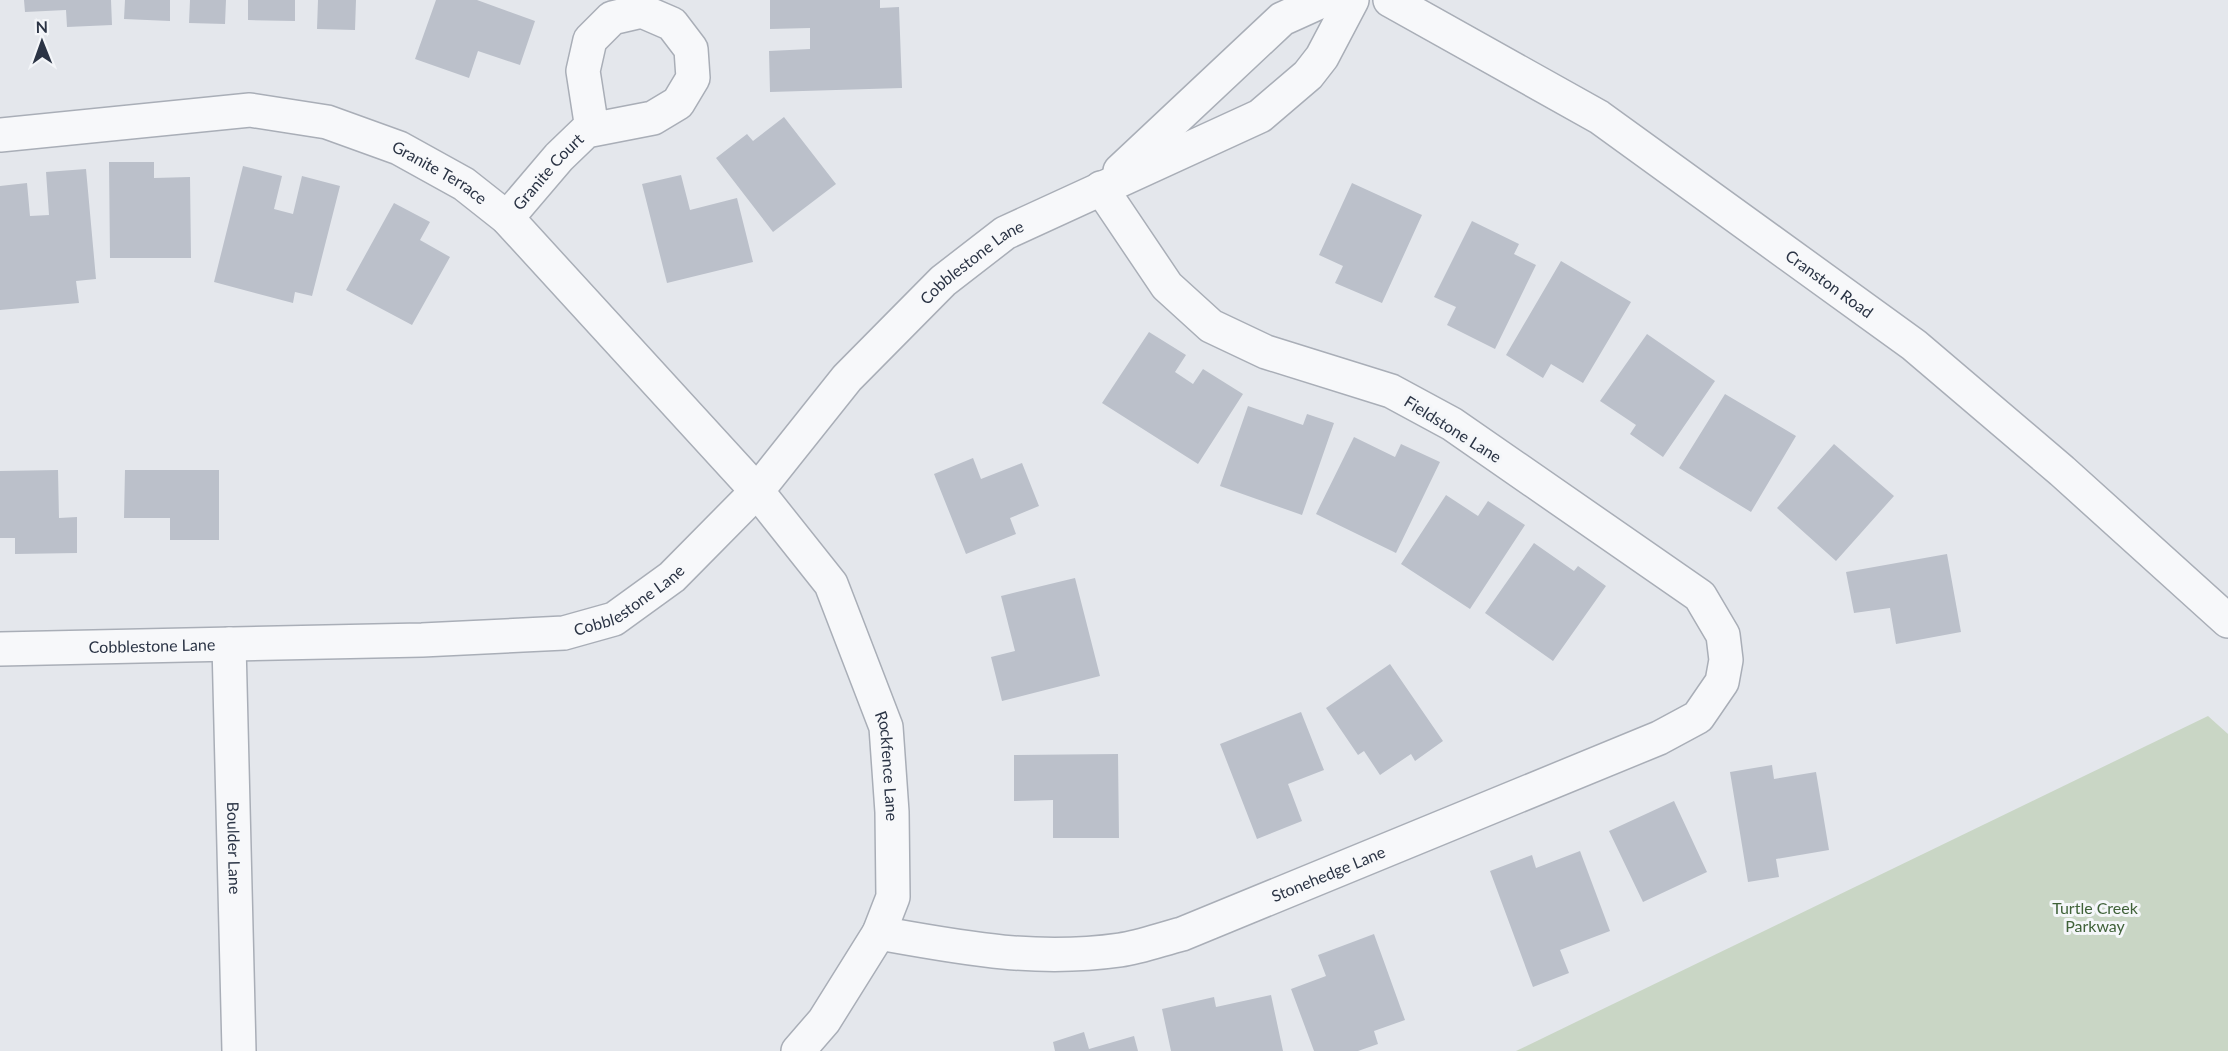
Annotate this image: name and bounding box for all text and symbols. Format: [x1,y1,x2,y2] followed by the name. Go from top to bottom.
[12,12,72,72] north arrow
[35,17,48,36] text: N
[508,129,587,213] street label: Granite Court
[390,136,491,208] street label: Granite Terrace
[916,216,1026,308] street label: Cobblestone Lane
[1782,245,1877,321] street label: Cranston Road
[1401,391,1505,466] street label: Fieldstone Lane
[571,560,688,639] street label: Cobblestone Lane
[88,634,215,656] street label: Cobblestone Lane
[872,708,902,821] street label: Rockfence Lane
[224,801,245,894] street label: Boulder Lane
[1268,842,1388,905] street label: Stonehedge Lane
[2052,898,2139,935] park label: Turtle Creek Parkway

